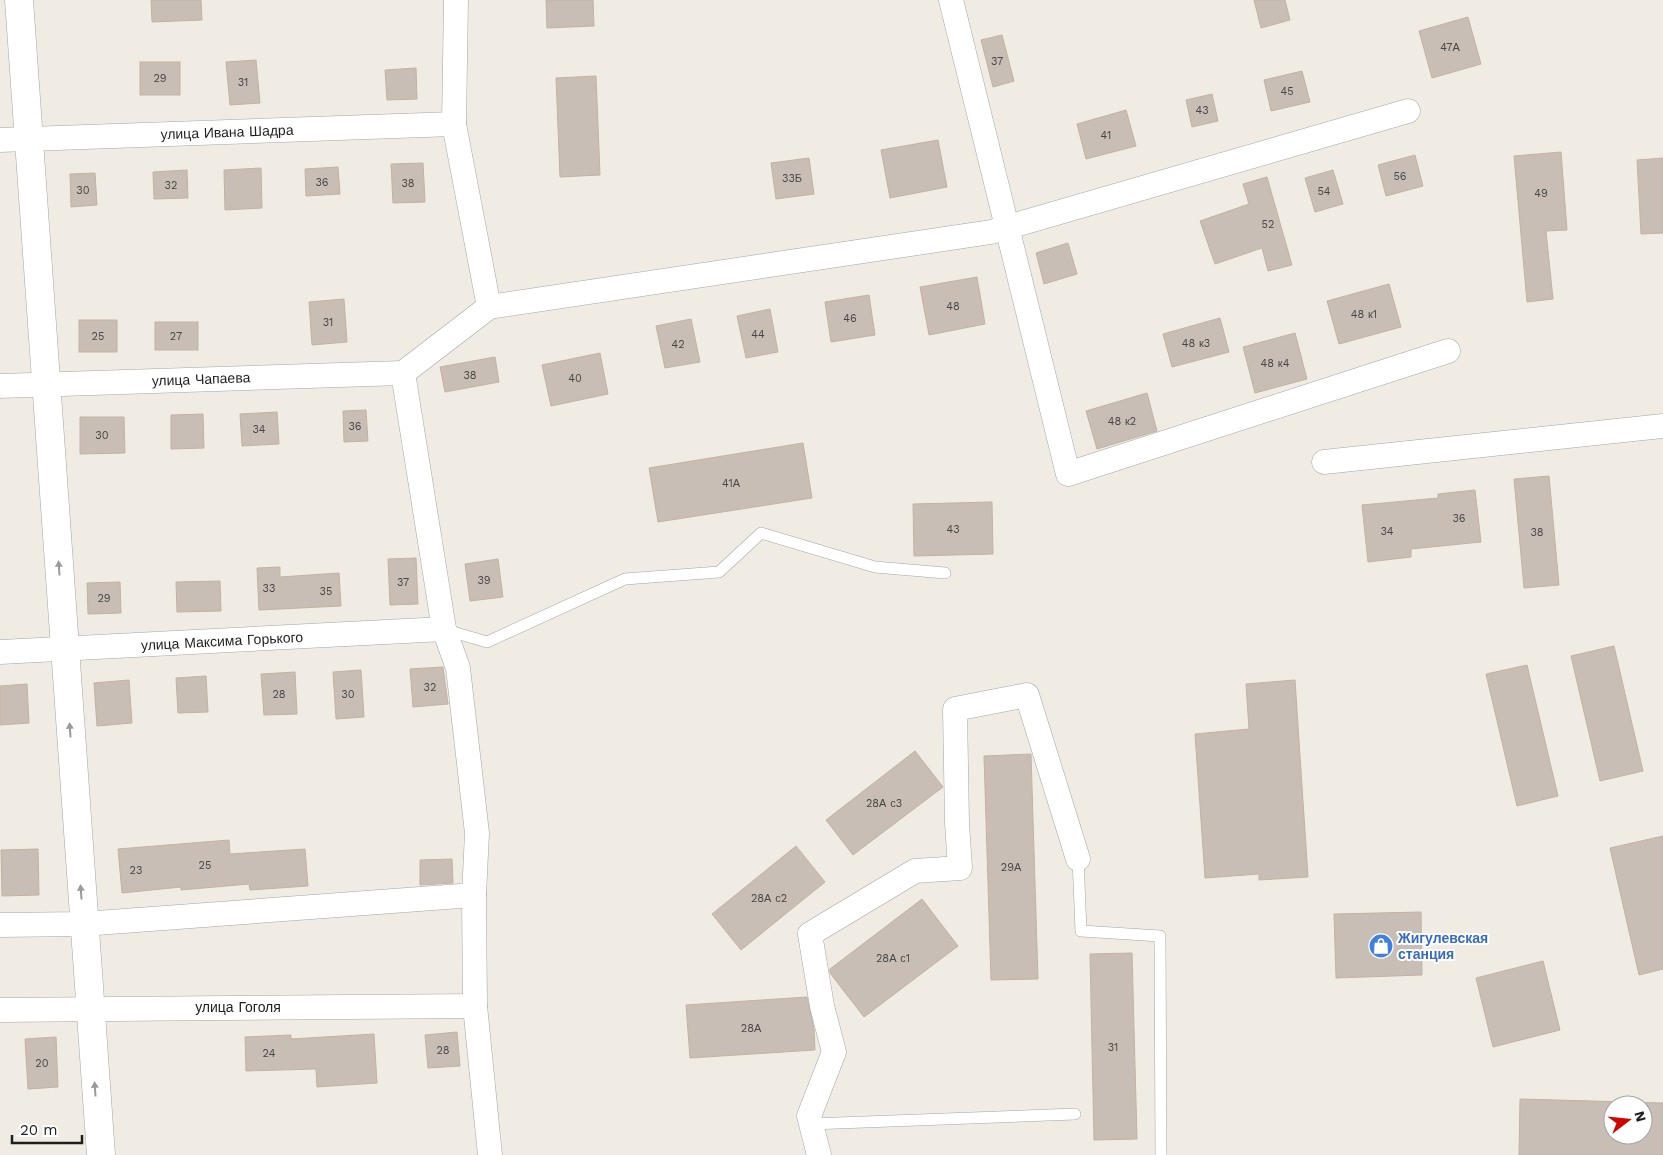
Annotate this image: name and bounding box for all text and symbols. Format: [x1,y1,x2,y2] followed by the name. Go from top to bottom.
[1440,41,1460,54] house number: 47А
[991,55,1003,68] house number: 37
[153,72,167,85] house number: 29
[238,76,248,89] house number: 31
[1280,85,1294,98] house number: 45
[1195,104,1209,117] house number: 43
[160,122,294,142] street label: улица Ивана Шадра
[1101,129,1111,142] house number: 41
[1393,170,1407,183] house number: 56
[782,172,802,185] house number: 33Б
[315,176,329,189] house number: 36
[401,177,415,190] house number: 38
[165,179,177,192] house number: 32
[76,184,90,197] house number: 30
[1317,185,1331,198] house number: 54
[1534,187,1548,200] house number: 49
[1262,218,1274,231] house number: 52
[946,300,960,313] house number: 48
[1351,308,1377,321] house number: 48 к1
[843,312,857,325] house number: 46
[323,316,333,329] house number: 31
[751,328,765,341] house number: 44
[92,330,104,343] house number: 25
[170,330,182,343] house number: 27
[1182,337,1210,350] house number: 48 к3
[671,338,685,351] house number: 42
[1261,357,1290,370] house number: 48 к4
[151,369,251,389] street label: улица Чапаева
[463,369,477,382] house number: 38
[568,372,582,385] house number: 40
[1108,415,1136,428] house number: 48 к2
[348,420,362,433] house number: 36
[252,423,266,436] house number: 34
[95,429,109,442] house number: 30
[722,477,741,490] house number: 41А
[1452,512,1466,525] house number: 36
[946,523,960,536] house number: 43
[1380,525,1394,538] house number: 34
[1530,526,1544,539] house number: 38
[54,560,62,576] one-way arrow
[477,574,491,587] house number: 39
[397,576,409,589] house number: 37
[263,582,275,595] house number: 33
[320,585,332,598] house number: 35
[97,592,111,605] house number: 29
[141,629,304,653] street label: улица Максима Горького
[424,681,436,694] house number: 32
[272,688,286,701] house number: 28
[341,688,355,701] house number: 30
[66,722,74,738] one-way arrow
[866,797,902,810] house number: 28А с3
[199,859,211,872] house number: 25
[1001,861,1022,874] house number: 29А
[130,864,142,877] house number: 23
[77,884,85,900] one-way arrow
[751,892,787,905] house number: 28А с2
[1397,930,1488,962] place label: Жигулевская станция
[1368,933,1394,959] shop icon: Жигулевская станция
[876,952,910,965] house number: 28А с1
[195,999,281,1015] street label: улица Гоголя
[741,1022,762,1035] house number: 28А
[1108,1041,1118,1054] house number: 31
[436,1044,450,1057] house number: 28
[263,1047,276,1060] house number: 24
[35,1057,49,1070] house number: 20
[91,1081,99,1097] one-way arrow
[1603,1095,1653,1145] north arrow
[1631,1109,1650,1124] text: N
[12,1112,82,1144] scale bar
[20,1121,58,1139] text: 20 m

